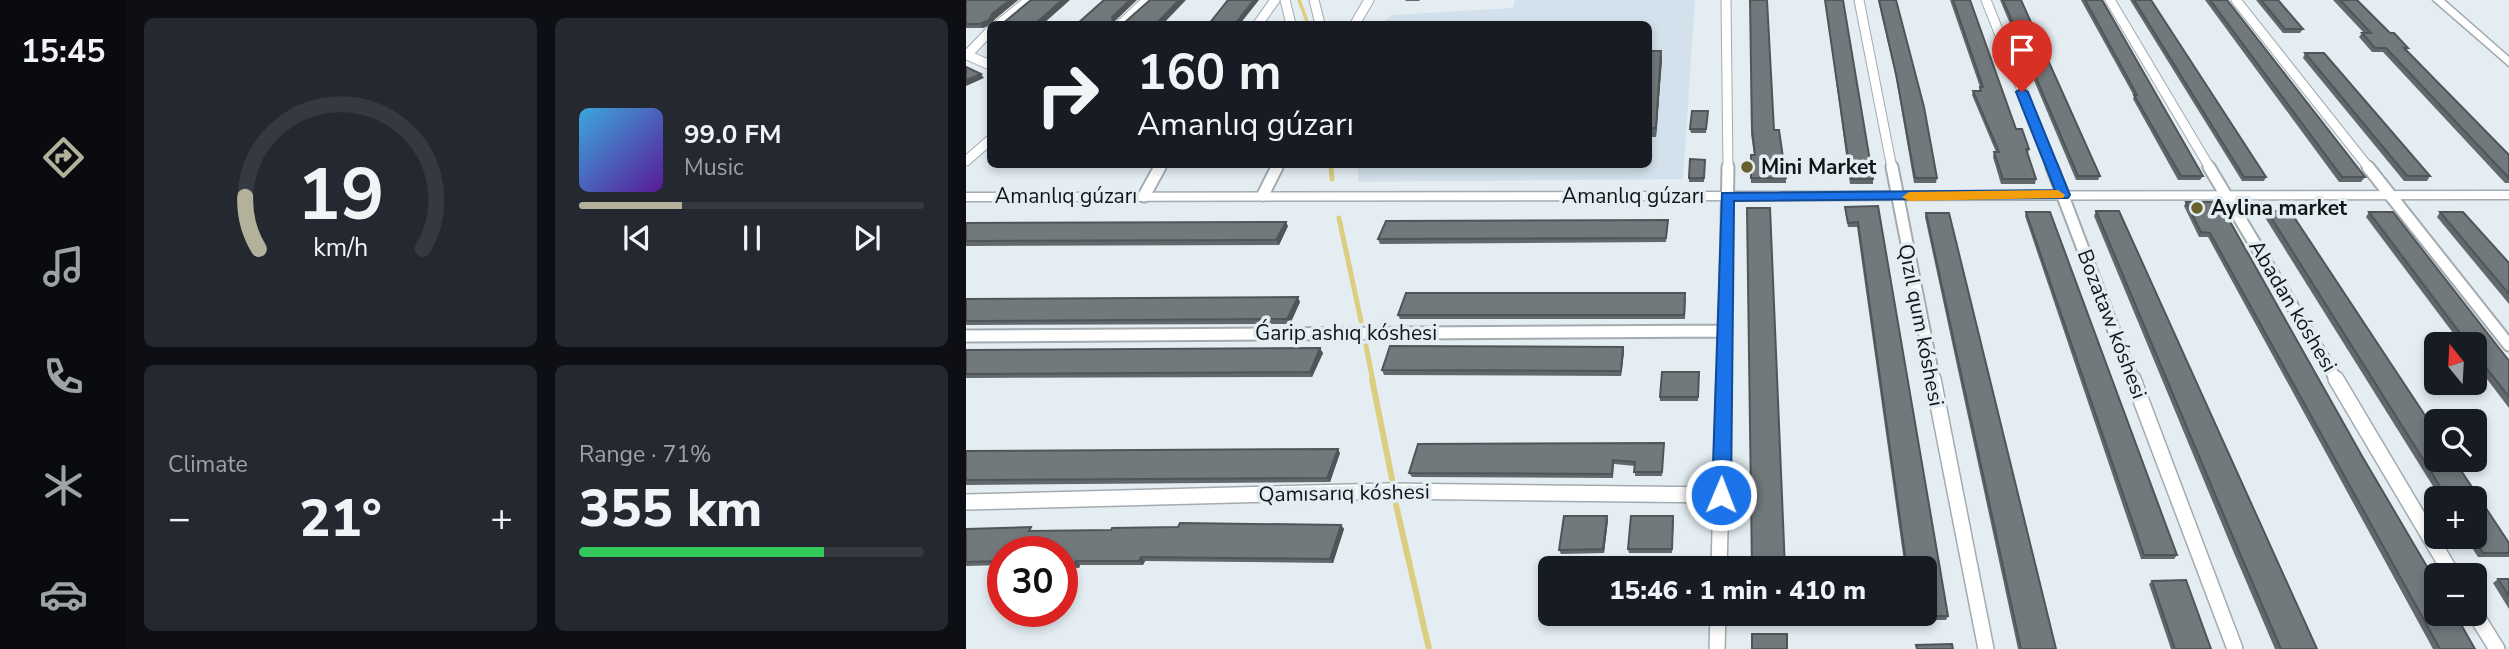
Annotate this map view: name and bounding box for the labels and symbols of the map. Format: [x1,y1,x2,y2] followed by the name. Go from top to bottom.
[1992,20,2052,92] pin
[1761,153,1877,181] place label: Mini Market
[1739,159,1755,175] marker: Mini Market
[995,182,1137,210] street label: Amanlıq gúzarı
[1562,182,1704,210] street label: Amanlıq gúzarı
[2211,194,2348,222] place label: Aylina market
[2189,200,2205,216] marker: Aylina market
[2243,235,2343,377] street label: Abadan kóshesi
[1892,242,1950,408] street label: Qızıl qum kóshesi
[2071,245,2153,403] street label: Bozataw kóshesi
[1255,319,1437,347] street label: Ǵarip ashıq kóshesi
[2424,332,2487,396] north arrow
[1684,458,1758,532] position arrow
[1258,478,1430,508] street label: Qamısarıq kóshesi
[987,536,1078,627] speed limit sign: 30

